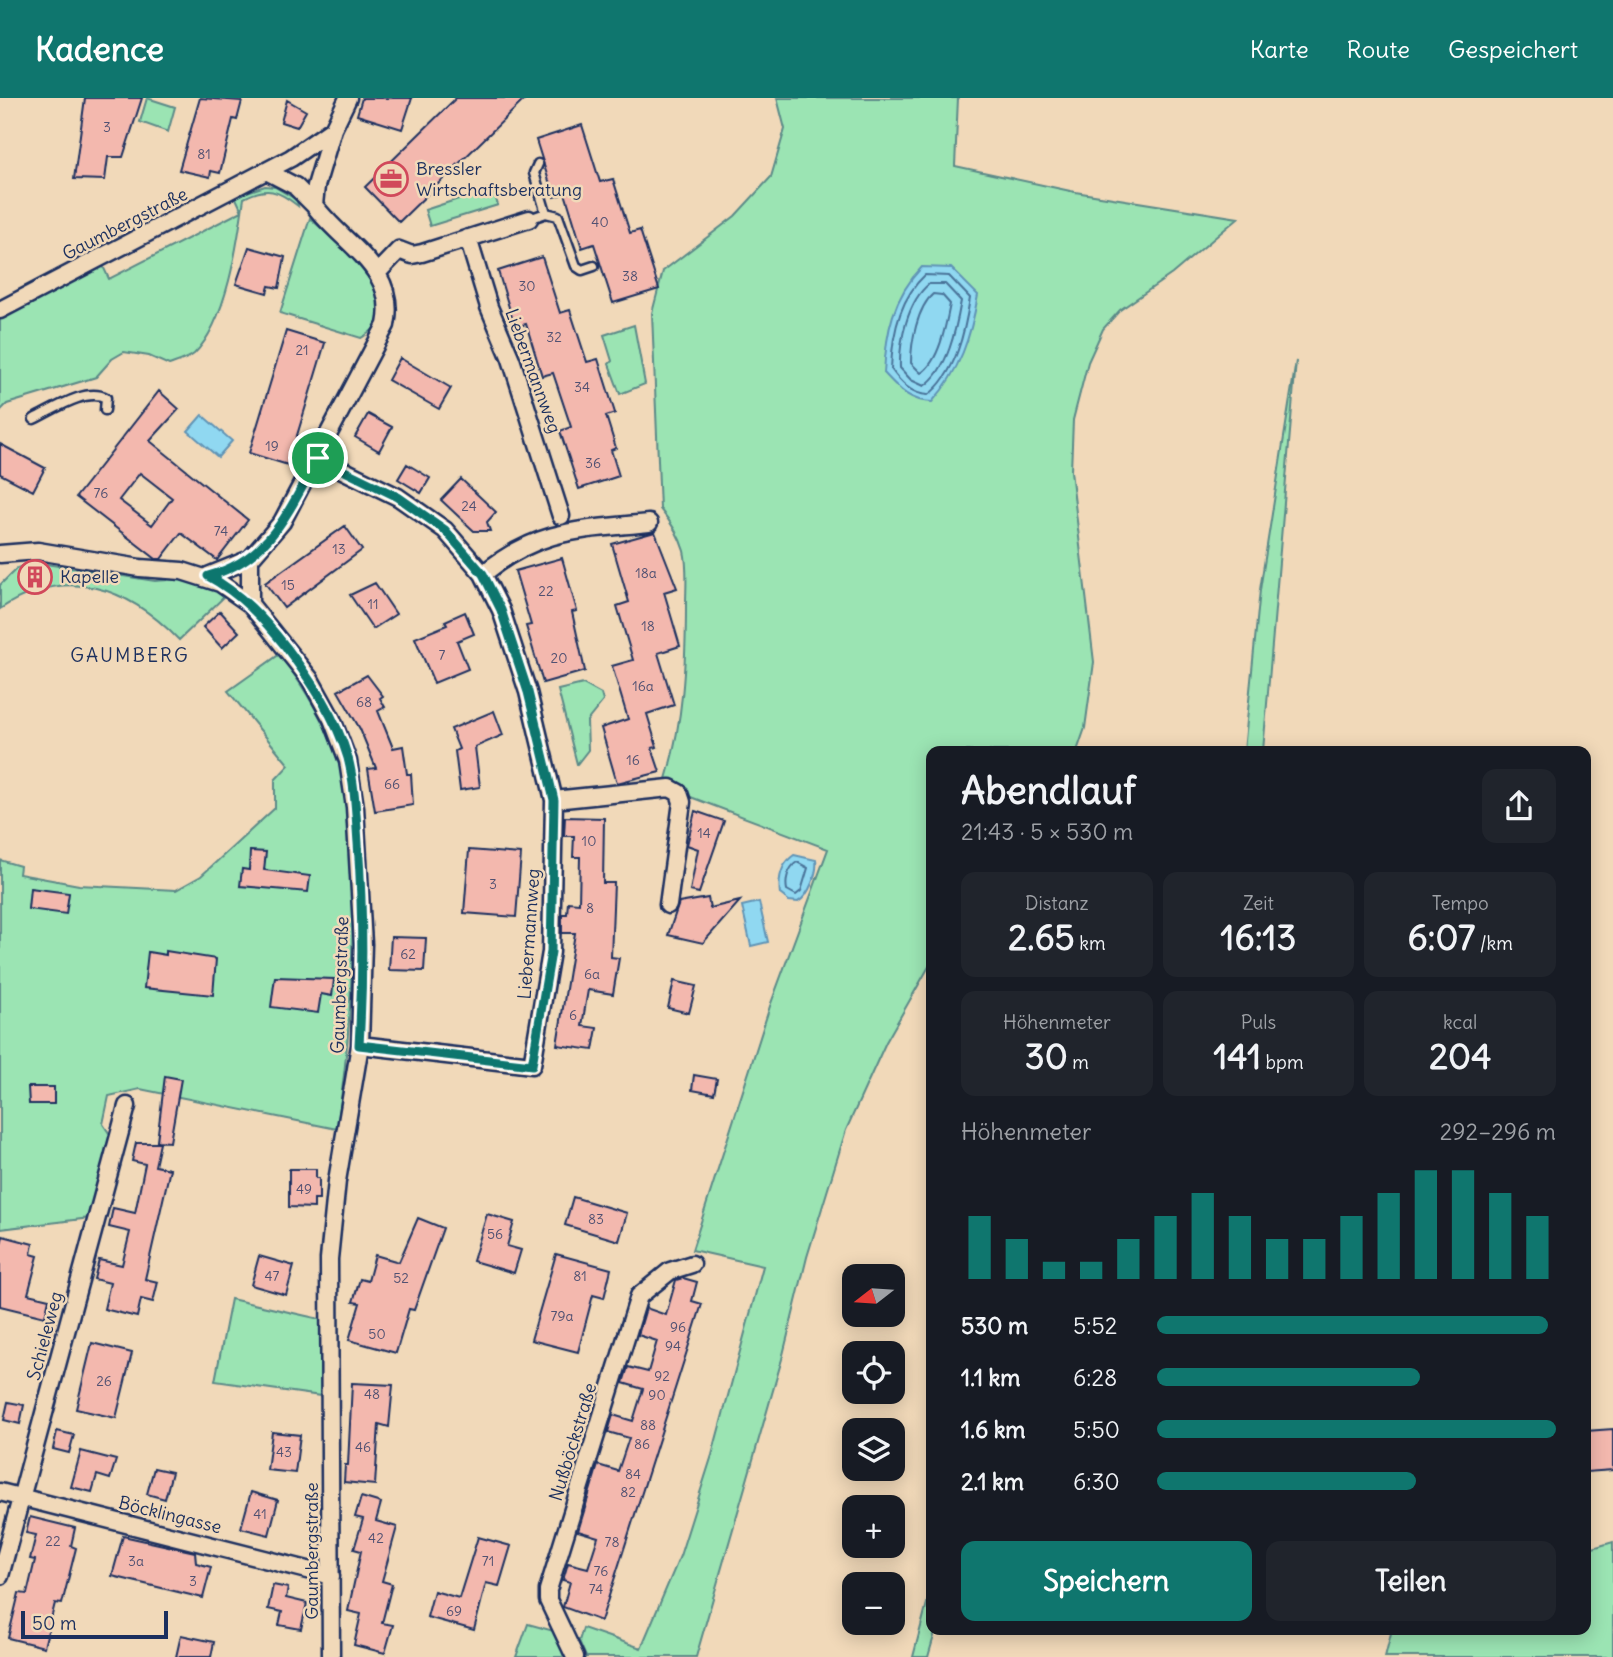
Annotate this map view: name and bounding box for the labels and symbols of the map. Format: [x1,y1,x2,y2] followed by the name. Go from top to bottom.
[103,118,111,136] house number: 3
[197,145,211,163] house number: 81
[416,157,582,201] place label: Bressler Wirtschaftsberatung
[372,160,410,198] office icon: Bressler Wirtschaftsberatung
[58,182,191,265] street label: Gaumbergstraße
[591,213,609,231] house number: 40
[622,267,638,285] house number: 38
[518,277,536,295] house number: 30
[500,305,567,436] street label: Liebermannweg
[546,328,562,346] house number: 32
[295,341,309,359] house number: 21
[574,378,590,396] house number: 34
[288,428,348,488] pin
[265,437,279,455] house number: 19
[585,454,601,472] house number: 36
[94,484,108,502] house number: 76
[461,497,477,515] house number: 24
[214,522,228,540] house number: 74
[332,540,346,558] house number: 13
[16,558,54,596] building icon: Kapelle
[635,564,657,582] house number: 18a
[60,565,119,588] place label: Kapelle
[281,576,295,594] house number: 15
[538,582,554,600] house number: 22
[367,595,379,613] house number: 11
[641,617,655,635] house number: 18
[70,643,190,667] district label: GAUMBERG
[439,646,446,664] house number: 7
[551,649,567,667] house number: 20
[632,677,654,695] house number: 16a
[356,693,372,711] house number: 68
[626,751,640,769] house number: 16
[384,775,400,793] house number: 66
[697,824,711,842] house number: 14
[582,832,596,850] house number: 10
[512,868,545,1000] street label: Liebermannweg
[489,875,497,893] house number: 3
[586,899,594,917] house number: 8
[326,916,353,1054] street label: Gaumbergstraße
[400,945,416,963] house number: 62
[584,965,600,983] house number: 6a
[569,1006,577,1024] house number: 6
[296,1180,312,1198] house number: 49
[588,1210,604,1228] house number: 83
[487,1225,503,1243] house number: 56
[842,1264,905,1326] north arrow
[265,1267,280,1285] house number: 47
[573,1267,587,1285] house number: 81
[393,1269,409,1287] house number: 52
[22,1289,67,1383] street label: Schieleweg
[551,1307,573,1325] house number: 79a
[670,1318,686,1336] house number: 96
[368,1325,386,1343] house number: 50
[665,1337,681,1355] house number: 94
[654,1367,670,1385] house number: 92
[96,1372,112,1390] house number: 26
[544,1380,601,1504] street label: Nußböckstraße
[364,1385,380,1403] house number: 48
[648,1386,666,1404] house number: 90
[640,1416,656,1434] house number: 88
[634,1435,650,1453] house number: 86
[355,1438,371,1456] house number: 46
[276,1443,292,1461] house number: 43
[625,1465,641,1483] house number: 84
[300,1482,323,1620] street label: Gaumbergstraße
[620,1483,636,1501] house number: 82
[116,1491,224,1538] street label: Böcklingasse
[253,1505,267,1523] house number: 41
[368,1529,384,1547] house number: 42
[45,1532,61,1550] house number: 22
[605,1533,619,1551] house number: 78
[128,1552,144,1570] house number: 3a
[482,1552,494,1570] house number: 71
[594,1562,608,1580] house number: 76
[189,1572,197,1590] house number: 3
[589,1580,603,1598] house number: 74
[446,1602,462,1620] house number: 69
[21,1608,168,1640] scale bar

